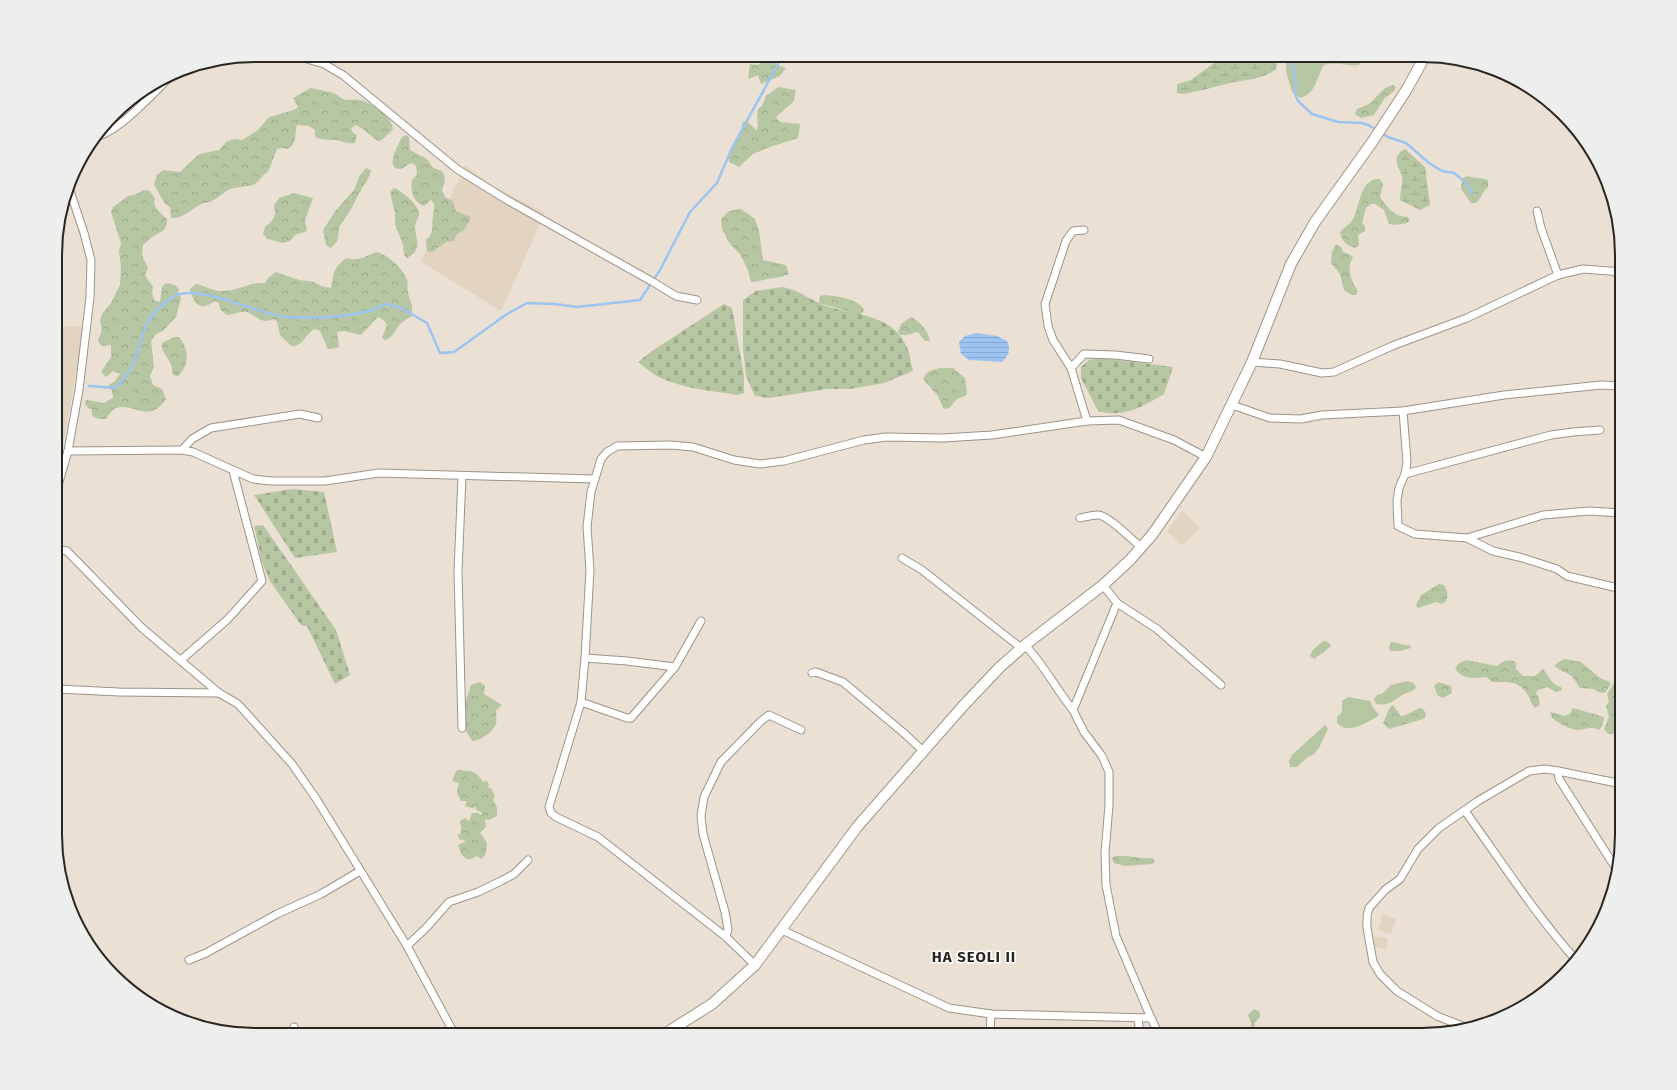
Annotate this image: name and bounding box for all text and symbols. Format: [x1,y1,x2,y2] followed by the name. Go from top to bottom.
[932,948,1016,966] district label: HA SEOLI II

